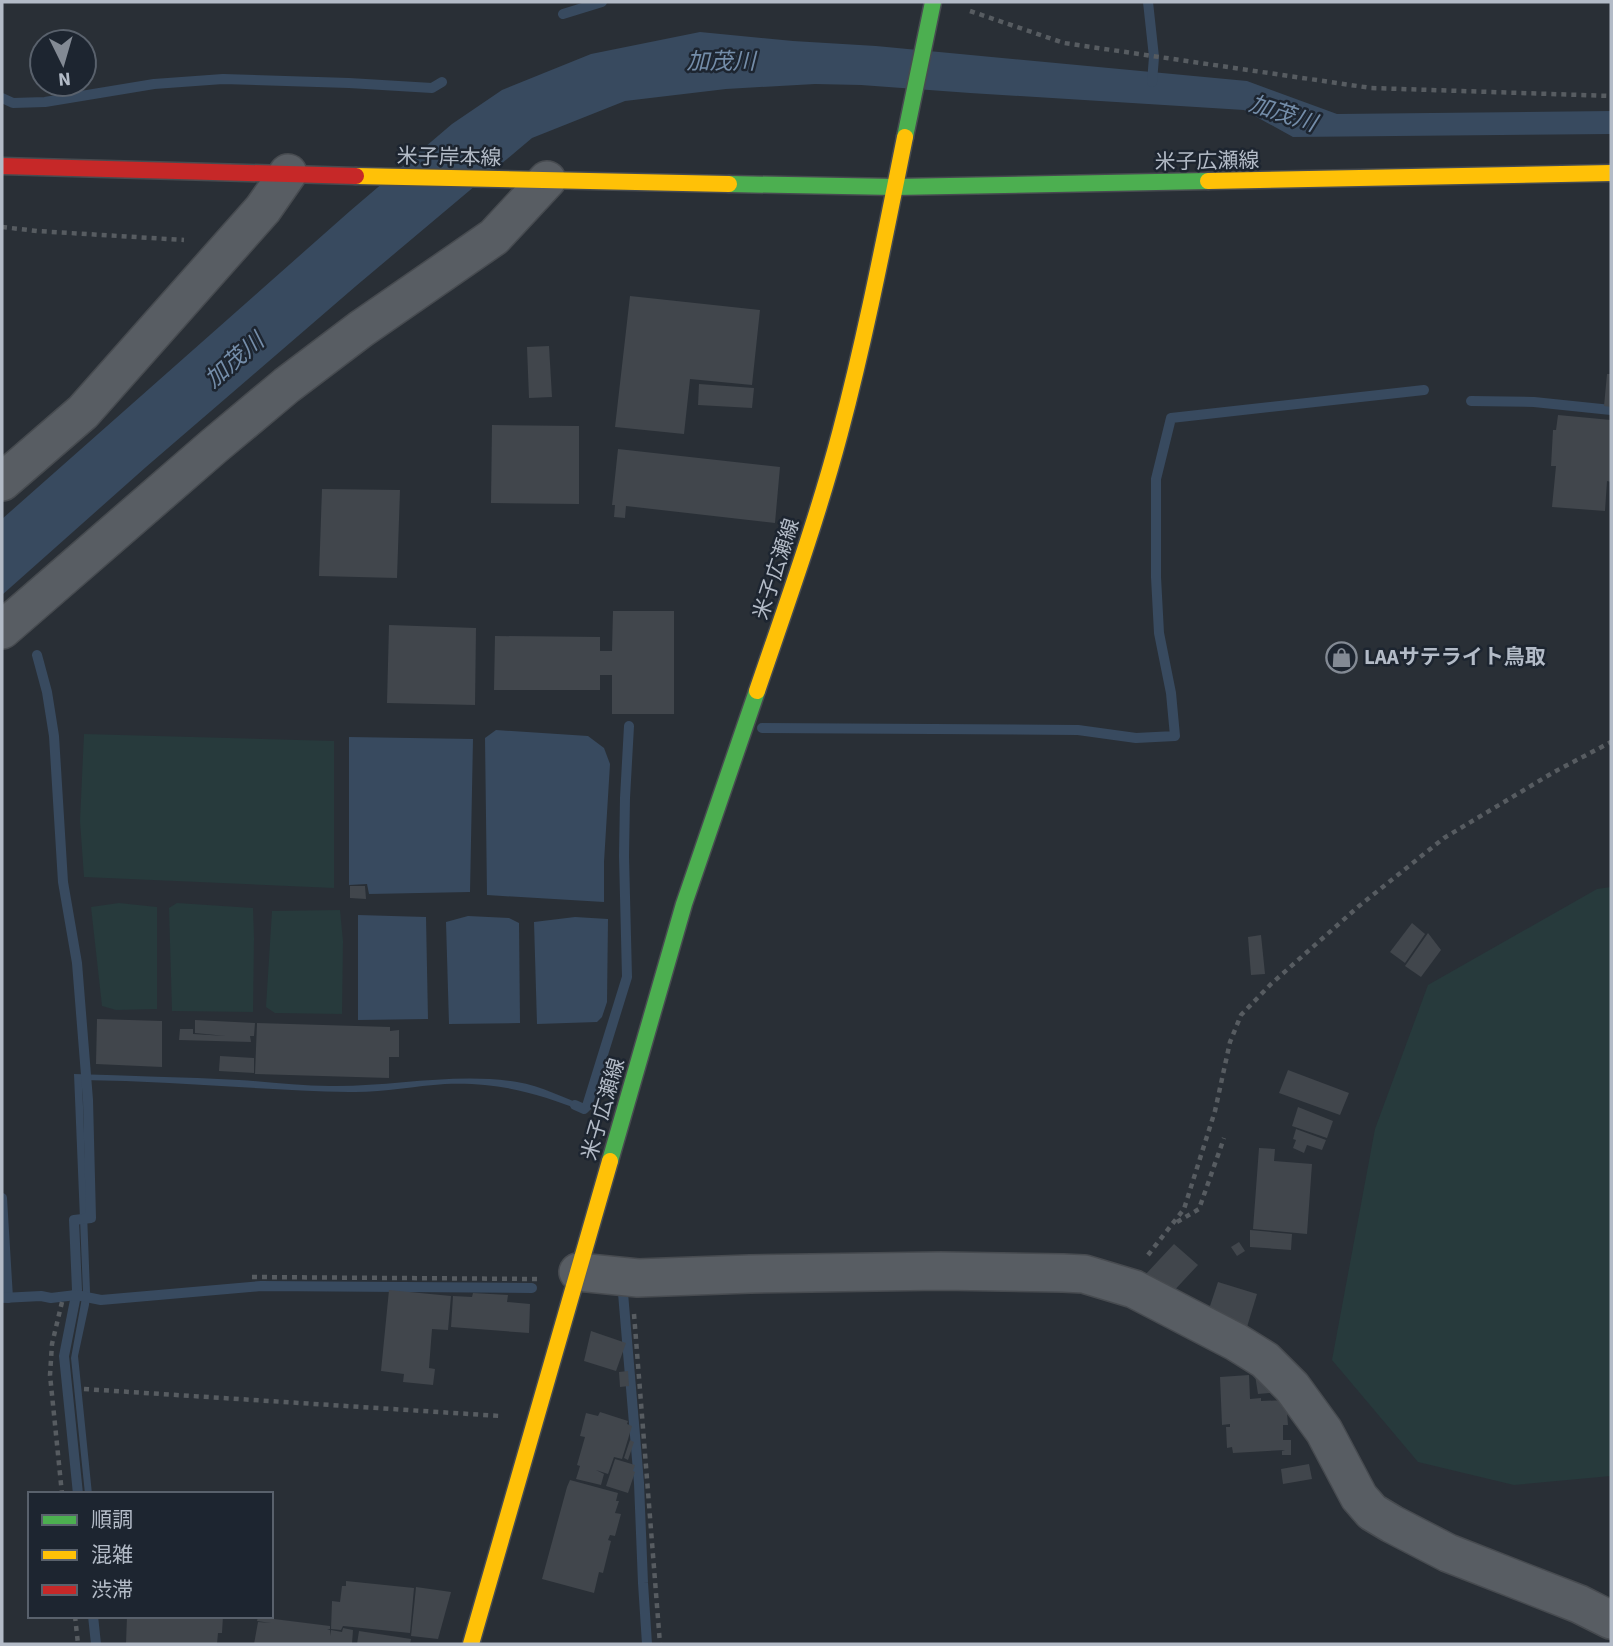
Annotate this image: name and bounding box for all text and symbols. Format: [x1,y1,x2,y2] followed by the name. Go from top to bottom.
[28,28,98,98] north arrow
[687,45,759,78] water label: 加茂川
[57,64,72,92] text: N
[1245,87,1324,141] water label: 加茂川
[396,141,502,173] street label: 米子岸本線
[1154,145,1260,177] street label: 米子広瀬線
[197,323,273,395] water label: 加茂川
[746,514,806,624] street label: 米子広瀬線
[1324,640,1358,674] shop icon: LAAサテライト鳥取
[1364,642,1546,672] place label: LAAサテライト鳥取
[574,1054,632,1164] street label: 米子広瀬線
[28,1492,273,1618] legend
[91,1505,133,1535] text: 順調
[91,1540,133,1570] text: 混雑
[91,1575,133,1605] text: 渋滞

